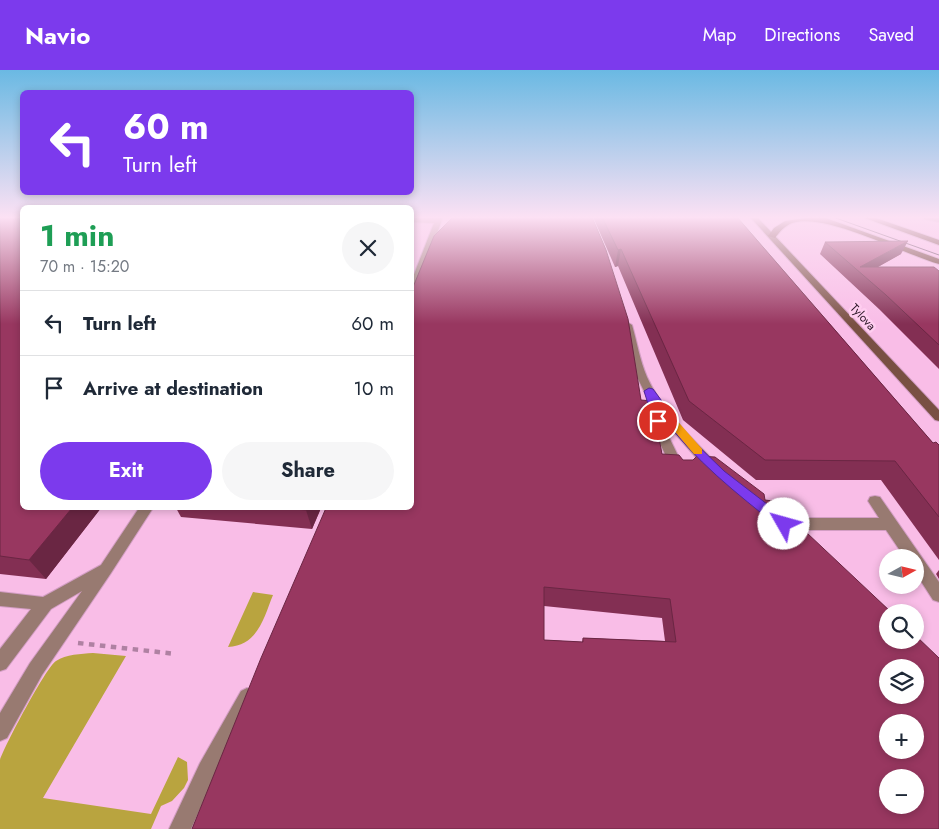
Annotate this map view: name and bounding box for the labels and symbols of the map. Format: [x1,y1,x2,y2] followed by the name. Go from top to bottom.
[846,300,880,335] street label: Tylova
[637,400,679,442] pin
[757,497,809,549] position arrow
[879,549,924,594] north arrow

